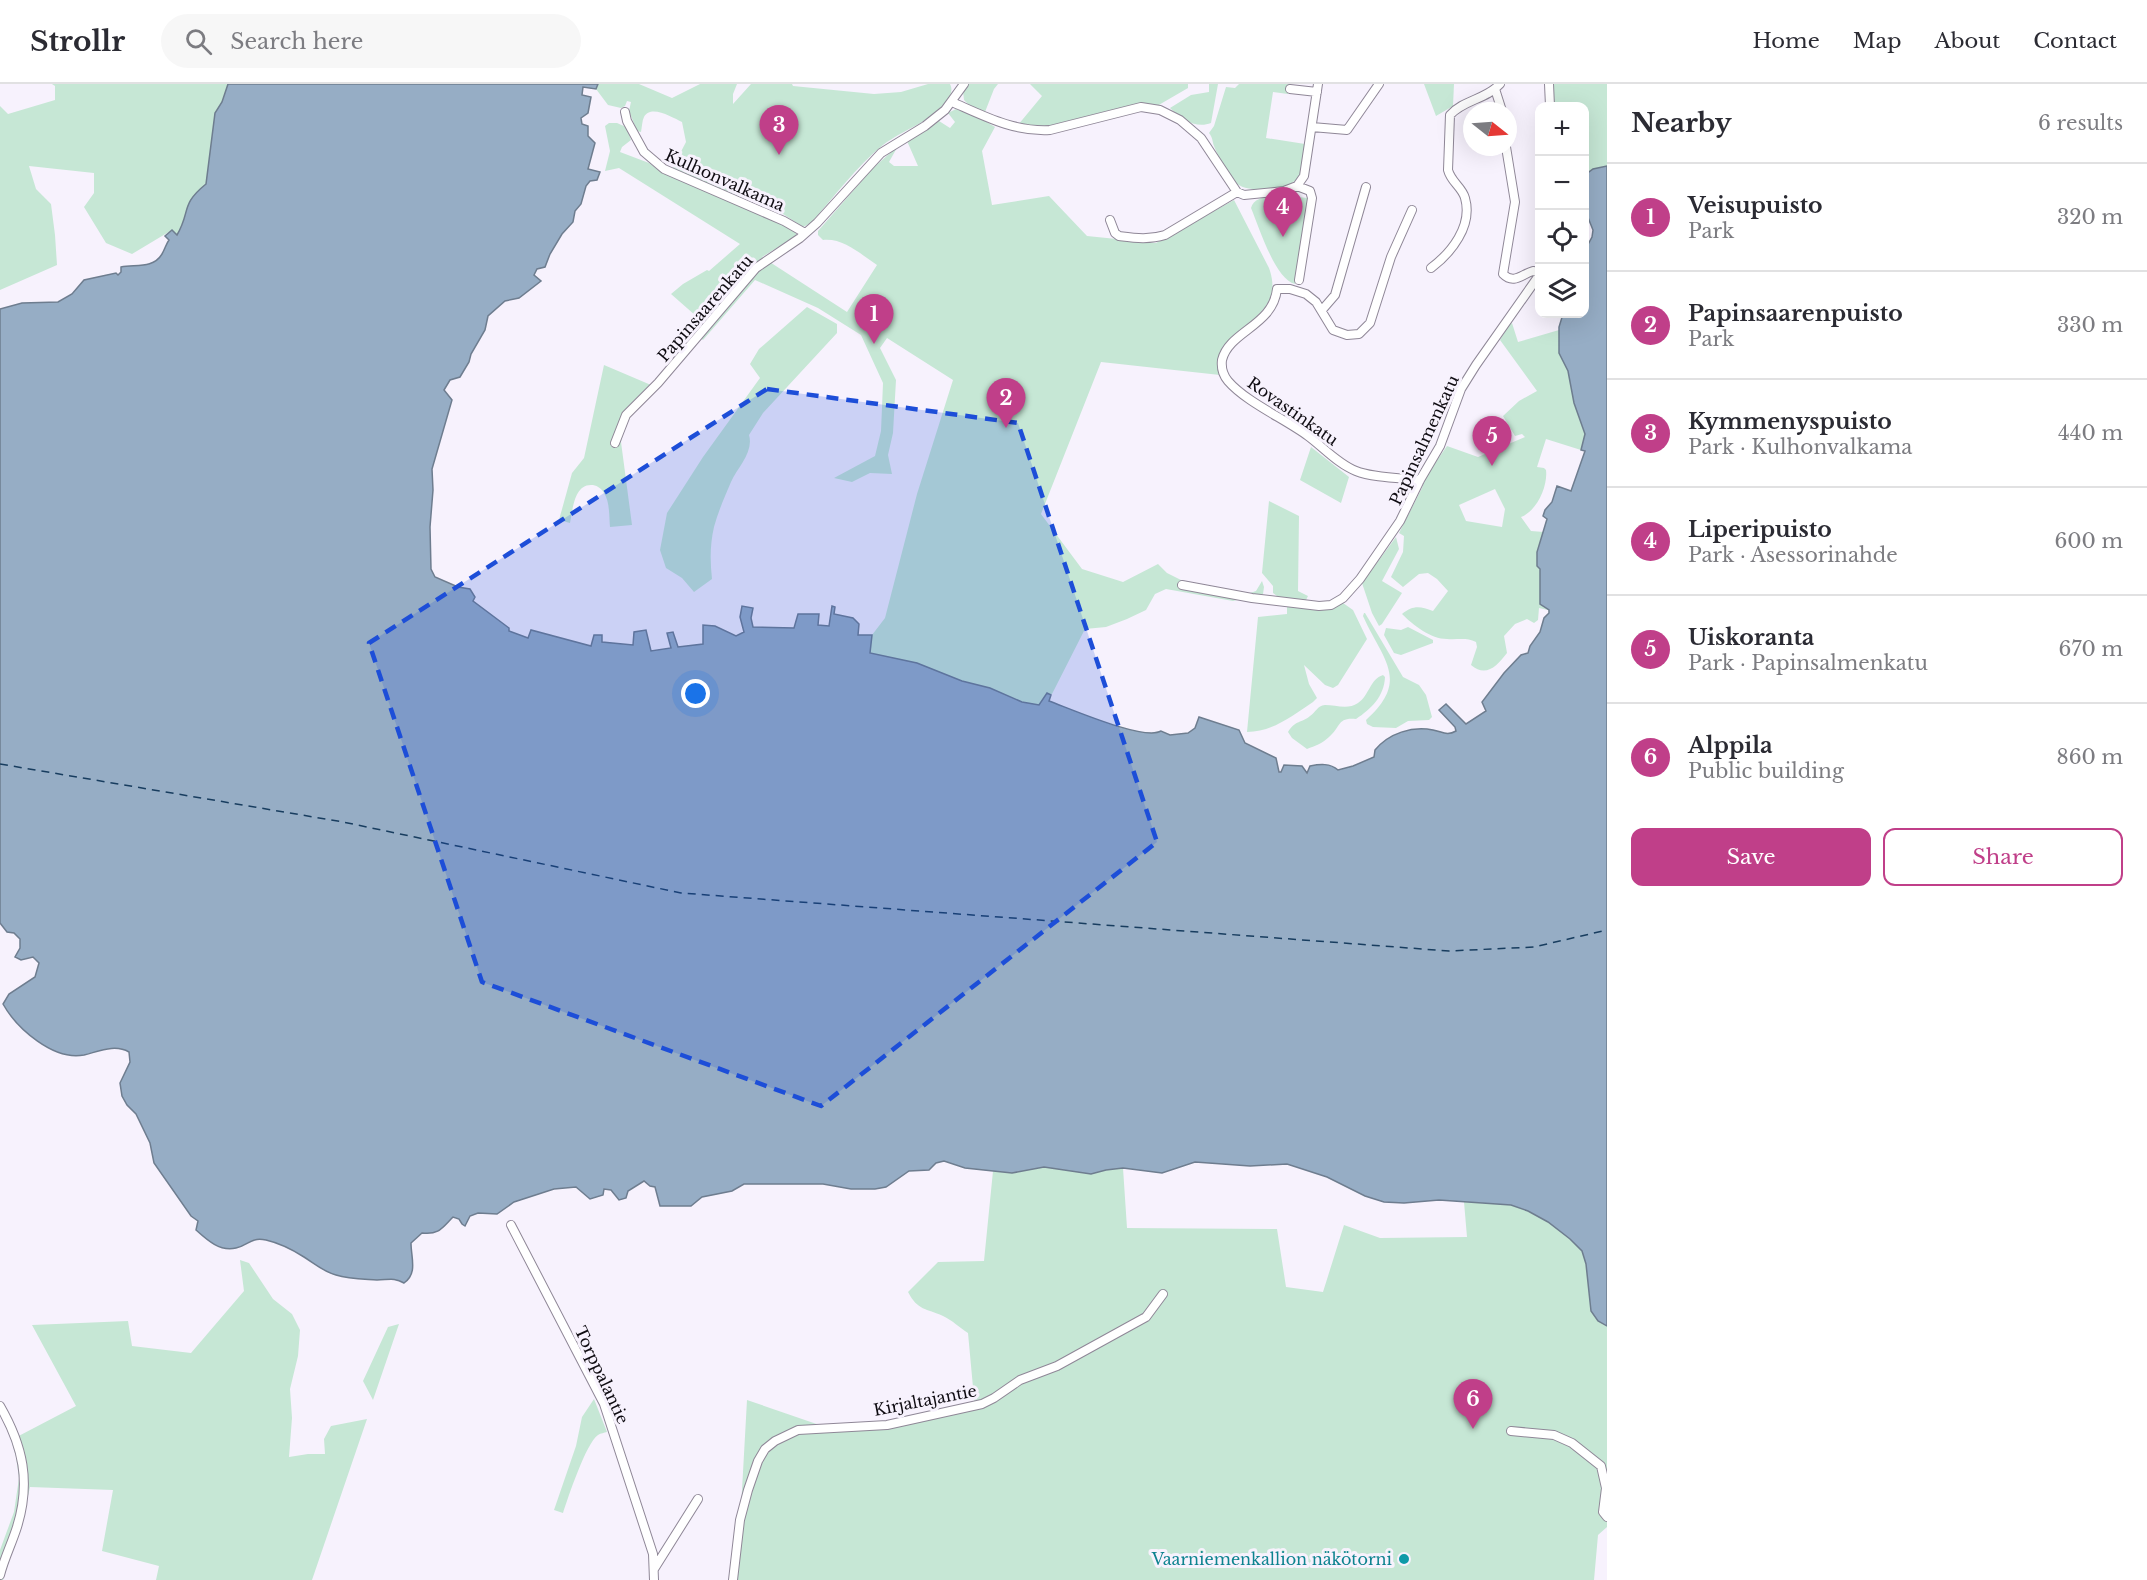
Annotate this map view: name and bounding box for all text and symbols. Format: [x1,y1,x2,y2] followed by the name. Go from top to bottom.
[161,14,581,68] search box
[30,24,125,59] text: Strollr
[182,25,215,58] icon: search
[230,28,363,55] text: Search here
[1753,28,1820,54] text: Home
[1853,28,1901,54] text: Map
[1934,28,2000,54] text: About
[2033,28,2117,54] text: Contact
[1463,102,1517,156] north arrow
[1535,102,1589,318] map controls
[1535,102,1589,156] button: +
[760,106,798,155] pin: 3
[1631,107,1732,139] text: Nearby
[2038,111,2123,135] text: 6 results
[662,145,788,215] street label: Kulhonvalkama
[1535,156,1589,210] button: −
[1264,188,1302,237] pin: 4
[1688,192,1823,219] text: Veisupuisto
[1646,205,1655,229] text: 1
[2057,205,2123,229] text: 320 m
[1535,210,1589,264] button: locate
[1688,219,1734,243] text: Park
[653,250,757,366] street label: Papinsaarenkatu
[1535,264,1589,318] button: layers
[854,294,894,344] pin: 1
[1688,300,1903,327] text: Papinsaarenpuisto
[1644,313,1657,337] text: 2
[2057,313,2123,337] text: 330 m
[1688,327,1734,351] text: Park
[1244,372,1343,450] street label: Rovastinkatu
[1385,372,1463,508] street label: Papinsalmenkatu
[986,378,1026,428] pin: 2
[1688,408,1892,435] text: Kymmenyspuisto
[1472,416,1512,466] pin: 5
[1644,421,1657,445] text: 3
[2058,421,2123,445] text: 440 m
[1688,435,1912,459] text: Park · Kulhonvalkama
[1688,516,1832,543] text: Liperipuisto
[1644,529,1657,553] text: 4
[2054,529,2123,553] text: 600 m
[1688,543,1898,567] text: Park · Asessorinahde
[1688,624,1814,651] text: Uiskoranta
[1645,637,1656,661] text: 5
[2059,637,2123,661] text: 670 m
[1688,651,1928,675] text: Park · Papinsalmenkatu
[681,679,710,708] your location
[1688,732,1773,759] text: Alppila
[1644,745,1657,769] text: 6
[2057,745,2123,769] text: 860 m
[1688,759,1844,783] text: Public building
[1631,828,1871,886] button: Save
[1883,828,2123,886] button: Share
[571,1323,633,1427] street label: Torppalantie
[872,1380,978,1420] street label: Kirjaltajantie
[1454,1380,1492,1429] pin: 6
[1151,1549,1393,1569] place label: Vaarniemenkallion näkötorni
[1397,1552,1411,1566] marker: Vaarniemenkallion näkötorni

